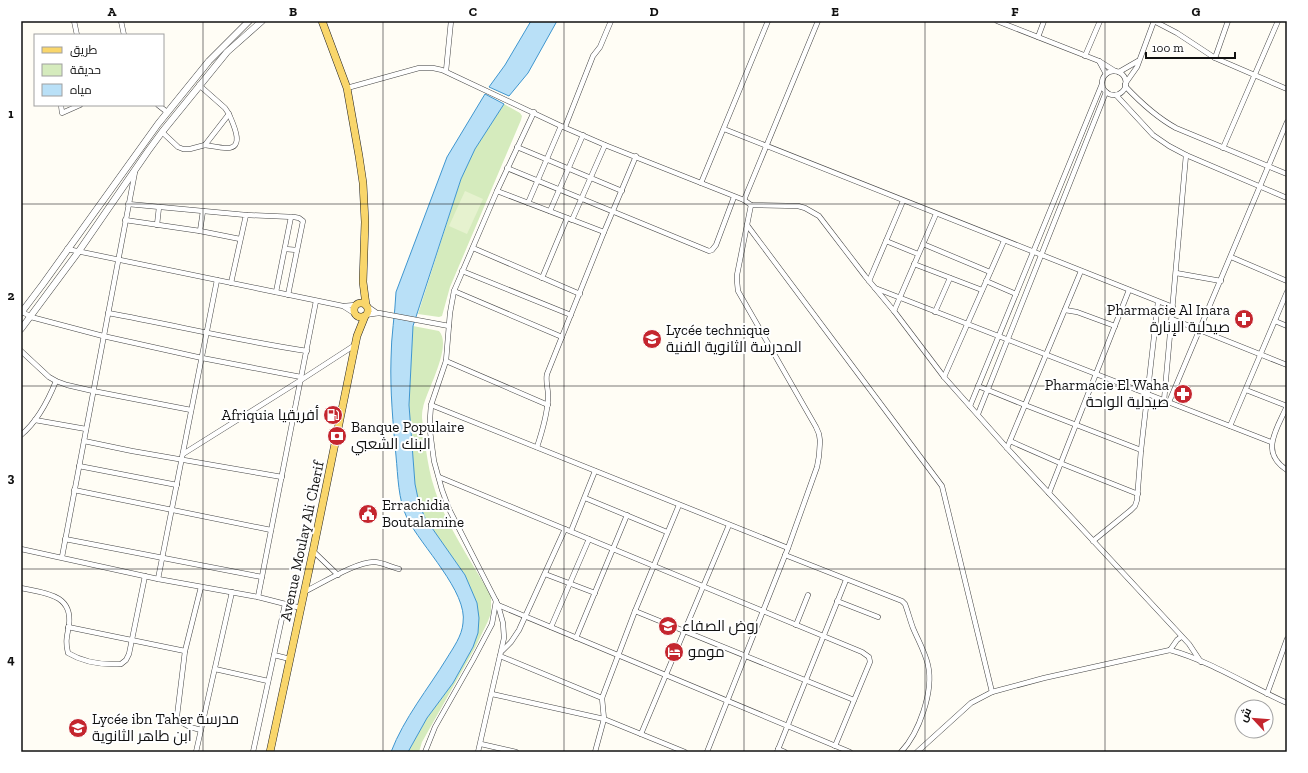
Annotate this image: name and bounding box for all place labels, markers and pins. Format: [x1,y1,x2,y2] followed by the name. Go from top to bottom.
[1107,301,1230,336] place label: Pharmacie Al Inara صيدلية الإنارة
[1233,308,1255,330] pharmacy icon: Pharmacie Al Inara صيدلية الإنارة
[666,321,802,356] place label: Lycée technique المدرسة الثانوية الفنية
[641,328,663,350] school or university icon: Lycée technique المدرسة الثانوية الفنية
[1045,376,1169,411] place label: Pharmacie El Waha صيدلية الواحة
[1172,383,1194,405] pharmacy icon: Pharmacie El Waha صيدلية الواحة
[322,404,344,426] fuel station icon: Afriquia أفريقيا
[221,405,319,424] place label: Afriquia أفريقيا
[351,418,464,456] place label: Banque Populaire البنك الشعبي
[326,425,348,447] bank icon: Banque Populaire البنك الشعبي
[382,496,464,531] place label: Errachidia Boutalamine
[357,503,379,525] public building icon: Errachidia Boutalamine
[657,615,679,637] school or university icon: روض الصفاء
[682,617,759,636] place label: روض الصفاء
[663,641,685,663] hotel icon: مومو
[688,643,725,661] place label: مومو
[92,710,239,746] place label: Lycée ibn Taher مدرسة ابن طاهر الثانوية
[67,717,89,739] school or university icon: Lycée ibn Taher مدرسة ابن طاهر الثانوية

